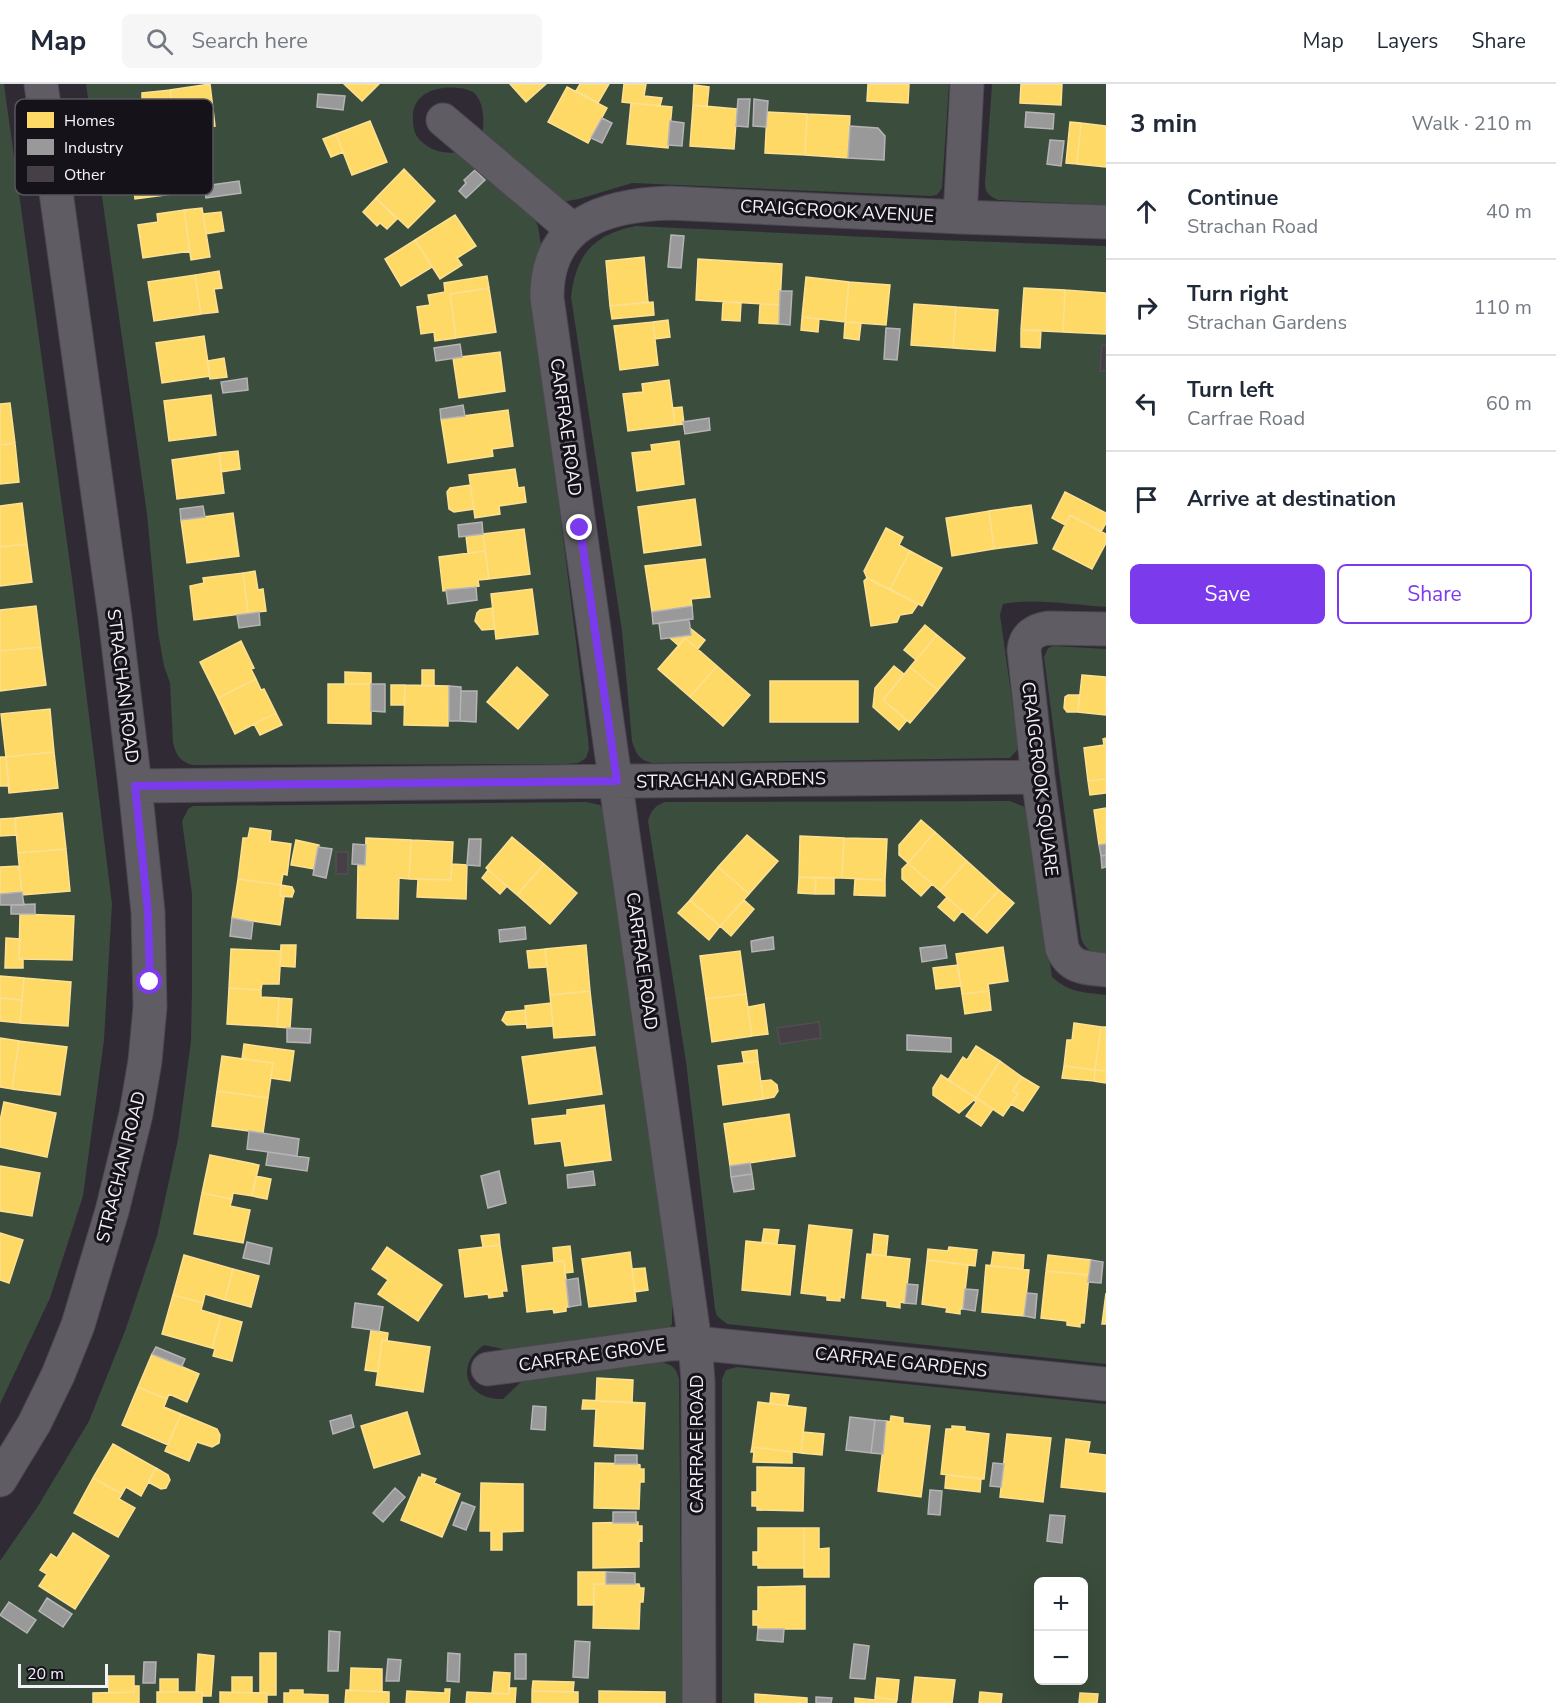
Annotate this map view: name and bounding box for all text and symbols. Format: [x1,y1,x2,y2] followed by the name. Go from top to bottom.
[122,14,542,68] search box
[30,22,86,60] text: Map
[143,25,176,58] icon: search
[191,26,308,56] text: Search here
[1302,27,1344,55] text: Map
[1377,27,1438,55] text: Layers
[1471,27,1526,55] text: Share
[15,99,213,195] legend
[1130,106,1197,141] text: 3 min
[64,110,115,132] text: Homes
[1412,110,1532,137] text: Walk · 210 m
[64,137,124,159] text: Industry
[64,164,105,186] text: Other
[1187,183,1278,213] text: Continue
[739,194,935,228] street label: CRAIGCROOK AVENUE
[1130,195,1163,228] icon: ahead
[1486,198,1532,225] text: 40 m
[1187,213,1318,240] text: Strachan Road
[1187,279,1288,309] text: Turn right
[1130,291,1163,324] icon: right
[1474,294,1532,321] text: 110 m
[1187,309,1347,336] text: Strachan Gardens
[544,357,588,497] street label: CARFRAE ROAD
[1187,375,1274,405] text: Turn left
[1130,387,1163,420] icon: left
[1486,390,1532,417] text: 60 m
[1187,405,1305,432] text: Carfrae Road
[1130,483,1163,516] icon: arrive
[1187,484,1396,514] text: Arrive at destination
[566,514,592,540] route end
[1130,564,1325,624] button: Save
[1337,564,1532,624] button: Share
[102,607,144,765] street label: STRACHAN ROAD
[1016,680,1064,878] street label: CRAIGCROOK SQUARE
[636,766,826,794] street label: STRACHAN GARDENS
[620,891,664,1031] street label: CARFRAE ROAD
[136,968,162,994] route start
[91,1089,151,1245] street label: STRACHAN ROAD
[517,1333,667,1377] street label: CARFRAE GROVE
[814,1341,988,1383] street label: CARFRAE GARDENS
[685,1375,709,1513] street label: CARFRAE ROAD
[1034,1577,1088,1685] map controls
[1034,1577,1088,1631] button: +
[1034,1631,1088,1685] button: −
[18,1661,108,1688] scale bar
[27,1663,64,1685] text: 20 m

